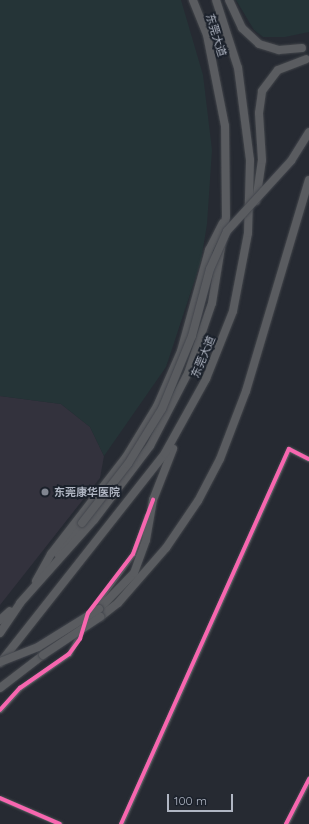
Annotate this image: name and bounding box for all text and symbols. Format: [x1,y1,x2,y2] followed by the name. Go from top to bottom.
[203,12,229,58] street label: 东莞大道
[188,334,218,380] street label: 东莞大道
[54,485,120,499] place label: 东莞康华医院
[39,486,51,498] marker: 东莞康华医院
[169,786,235,812] scale bar
[174,793,207,808] text: 100 m

